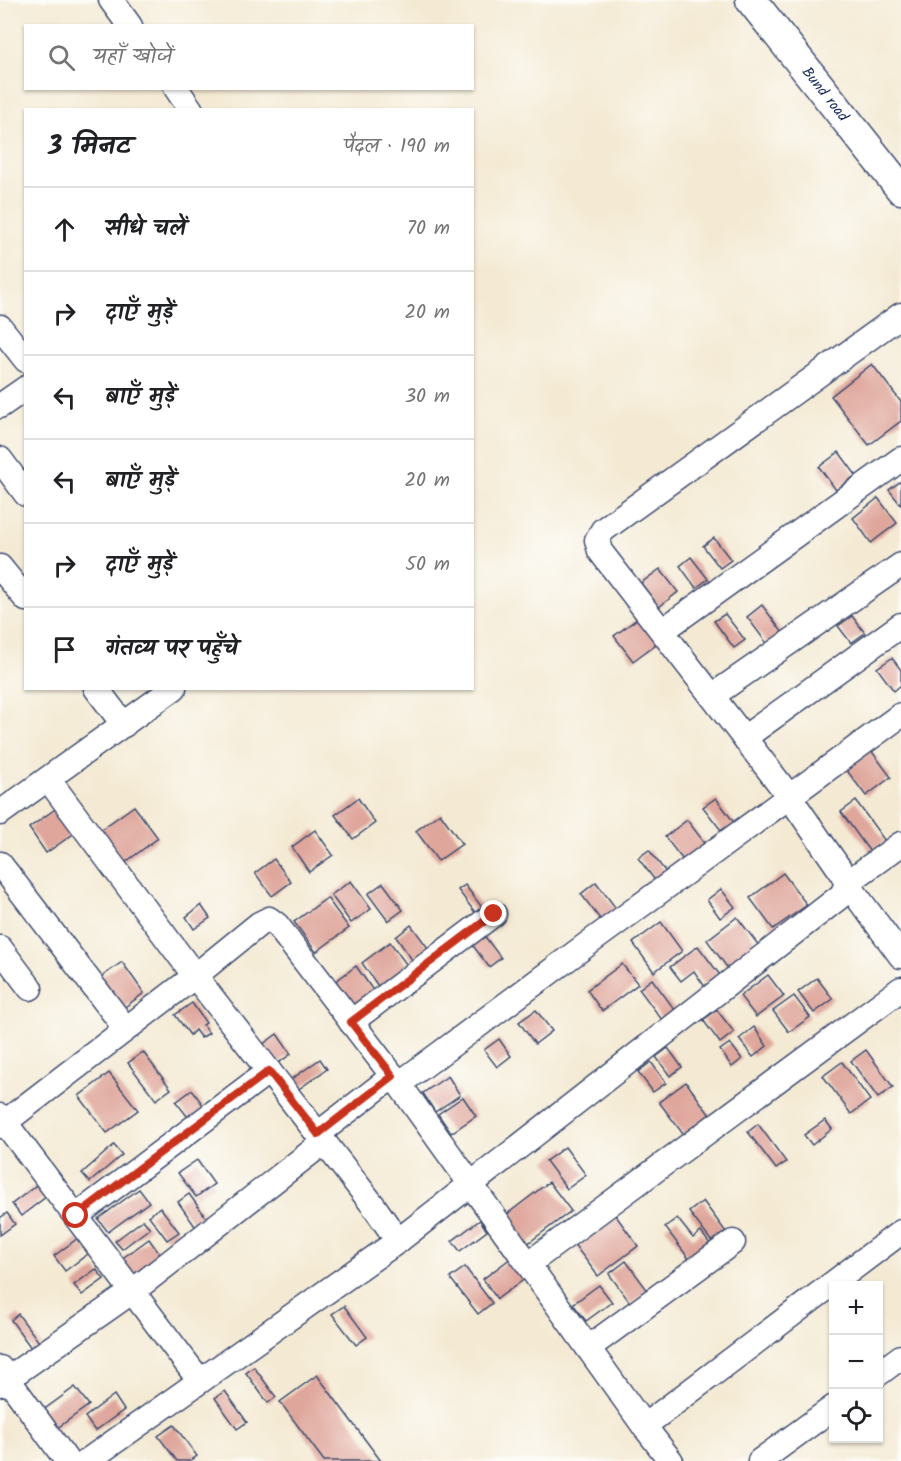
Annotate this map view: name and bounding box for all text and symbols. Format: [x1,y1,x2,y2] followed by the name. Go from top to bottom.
[24,24,474,90] search box
[93,40,172,75] text: यहाँ खोजें
[45,41,78,74] icon: search
[795,62,855,128] street label: Bund road
[48,126,131,168] text: 3 मिनट
[344,131,450,163] text: पैदल · 190 m
[105,212,186,247] text: सीधे चलें
[48,213,81,246] icon: ahead
[407,213,450,245] text: 70 m
[105,296,174,331] text: दाएँ मुड़ें
[48,297,81,330] icon: right
[404,297,450,329] text: 20 m
[105,380,176,415] text: बाएँ मुड़ें
[48,381,81,414] icon: left
[405,381,450,413] text: 30 m
[105,464,176,499] text: बाएँ मुड़ें
[48,465,81,498] icon: left
[404,465,450,497] text: 20 m
[105,548,174,583] text: दाएँ मुड़ें
[48,549,81,582] icon: right
[405,549,450,581] text: 50 m
[105,632,238,667] text: गंतव्य पर पहुँचे
[48,633,81,666] icon: arrive
[480,900,506,926] route end
[62,1202,88,1228] route start
[829,1281,883,1443] map controls
[829,1281,883,1335] button: +
[829,1335,883,1389] button: −
[829,1389,883,1443] button: locate

